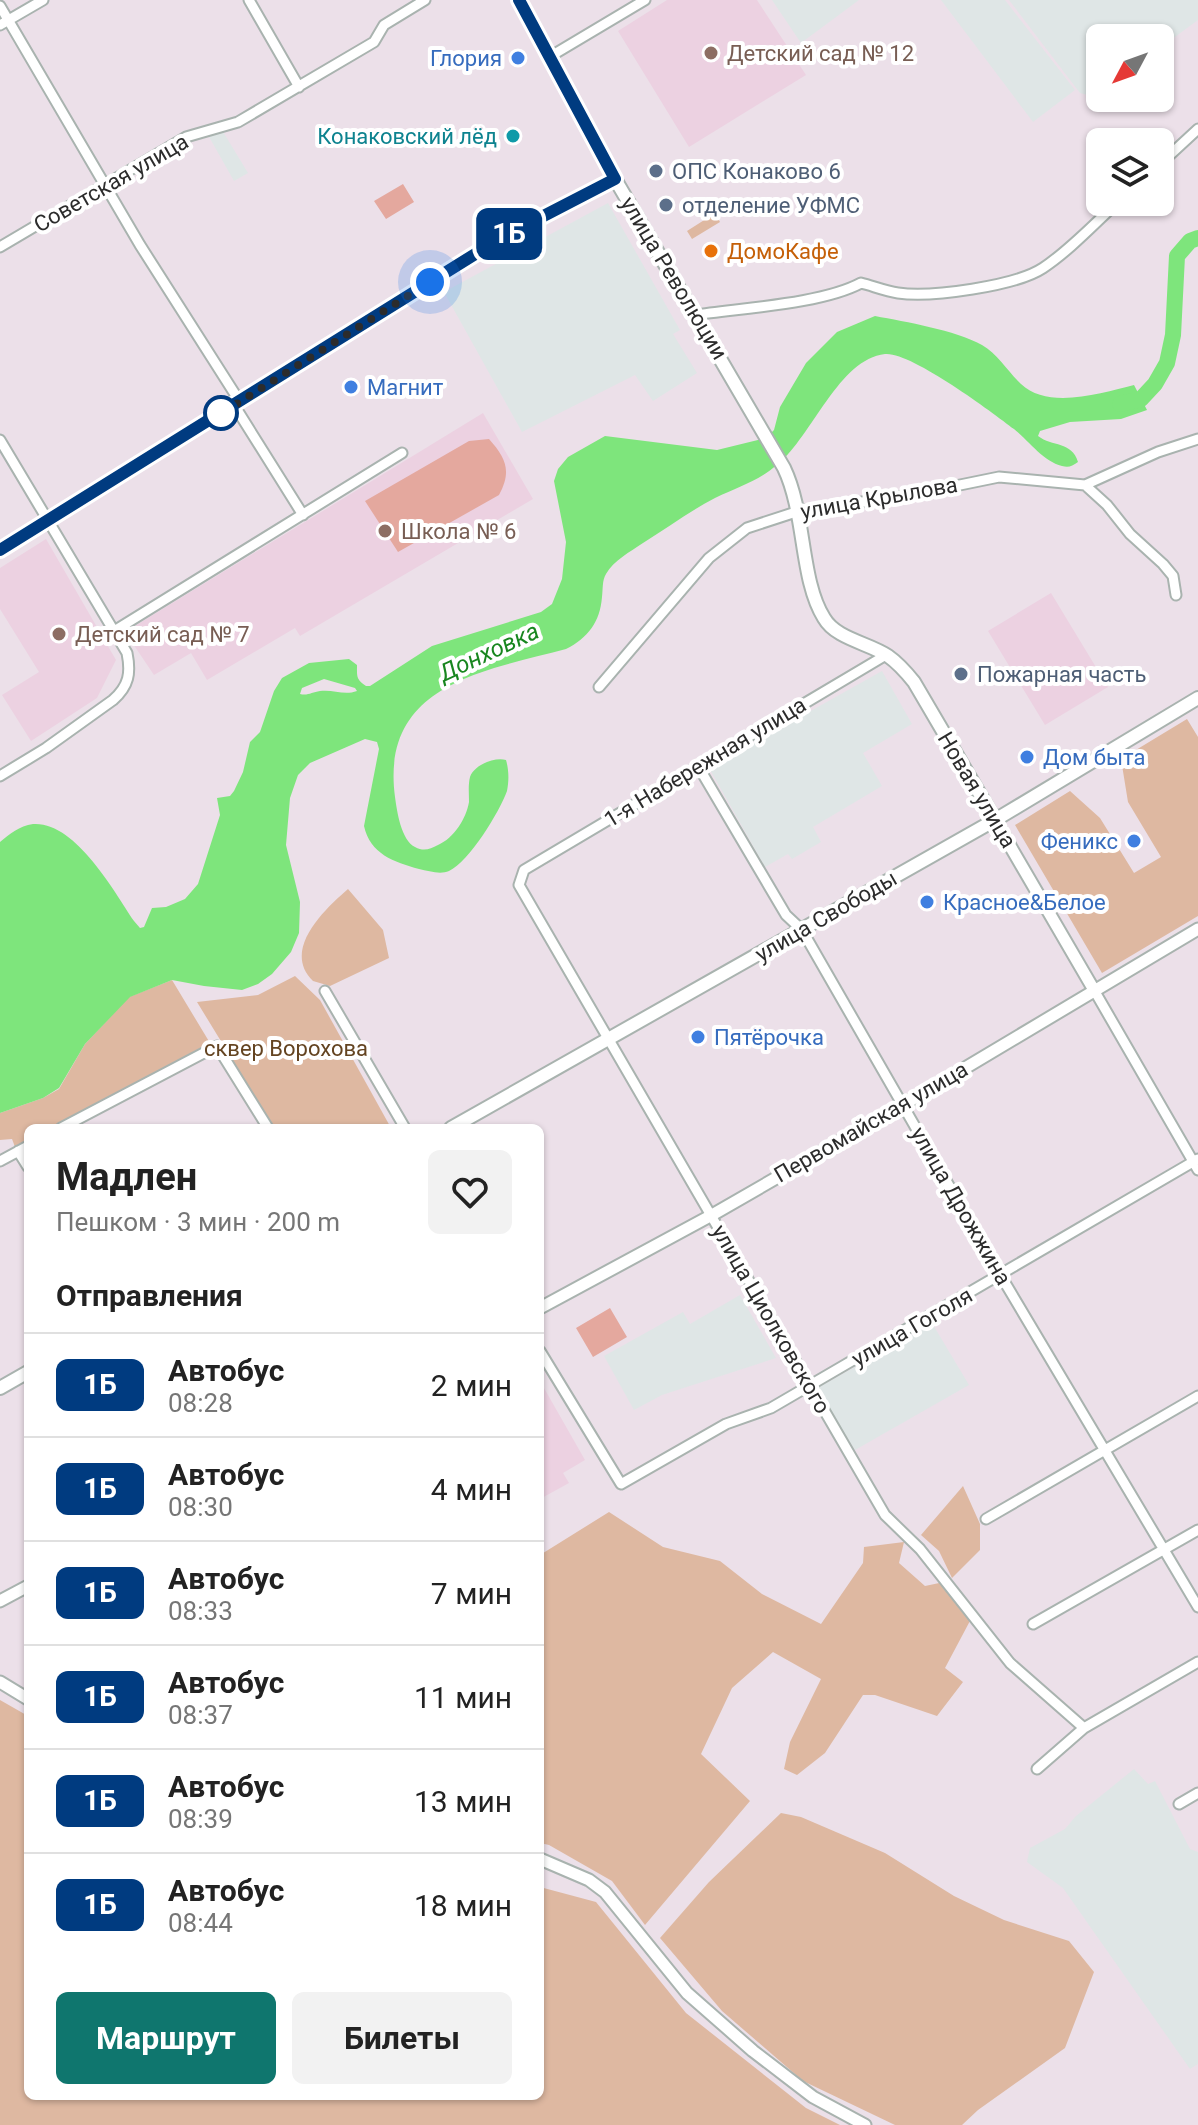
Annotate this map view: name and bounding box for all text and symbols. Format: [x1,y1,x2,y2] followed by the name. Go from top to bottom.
[1086,24,1174,112] north arrow
[1086,24,1174,216] map controls
[727,41,914,66] place label: Детский сад № 12
[702,44,720,62] marker: Детский сад № 12
[430,46,502,71] place label: Глория
[509,49,527,67] marker: Глория
[317,124,497,149] place label: Конаковский лёд
[504,127,522,145] marker: Конаковский лёд
[1086,128,1174,216] button: layers
[29,129,193,237] street label: Советская улица
[672,159,841,184] place label: ОПС Конаково 6
[647,162,665,180] marker: ОПС Конаково 6
[616,192,732,364] street label: улица Революции
[682,193,860,218] place label: отделение УФМС
[657,196,675,214] marker: отделение УФМС
[473,208,545,260] line badge: 1Б
[492,217,526,250] text: 1Б
[727,239,839,264] place label: ДомоКафе
[702,242,720,260] marker: ДомоКафе
[410,262,450,302] your location
[367,375,444,400] place label: Магнит
[342,378,360,396] marker: Магнит
[204,396,238,430] unlabelled marker
[799,472,959,524] street label: улица Крылова
[401,519,516,544] place label: Школа № 6
[376,522,394,540] marker: Школа № 6
[433,617,544,688] water label: Донховка
[75,622,250,647] place label: Детский сад № 7
[50,625,68,643] marker: Детский сад № 7
[977,662,1146,687] place label: Пожарная часть
[952,665,970,683] marker: Пожарная часть
[600,692,810,832] street label: 1-я Набережная улица
[933,728,1021,852] street label: Новая улица
[1043,745,1146,770] place label: Дом быта
[1018,748,1036,766] marker: Дом быта
[1041,829,1118,854] place label: Феникс
[1125,832,1143,850] marker: Феникс
[751,865,901,967] street label: улица Свободы
[943,890,1106,915] place label: Красное&Белое
[918,893,936,911] marker: Красное&Белое
[714,1025,824,1050] place label: Пятёрочка
[689,1028,707,1046] marker: Пятёрочка
[204,1036,368,1061] park label: сквер Ворохова
[770,1056,972,1188] street label: Первомайская улица
[906,1123,1016,1289] street label: улица Дрожжина
[428,1150,512,1234] button: heart
[56,1155,197,1199] text: Мадлен
[56,1207,340,1237] text: Пешком · 3 мин · 200 m
[707,1220,835,1418] street label: улица Циолковского
[56,1278,243,1313] text: Отправления
[847,1282,977,1372] street label: улица Гоголя
[168,1353,284,1388] text: Автобус
[83,1368,117,1401] text: 1Б
[431,1368,512,1403] text: 2 мин
[168,1388,233,1418] text: 08:28
[168,1457,284,1492] text: Автобус
[83,1472,117,1505] text: 1Б
[431,1472,512,1507] text: 4 мин
[168,1492,233,1522] text: 08:30
[168,1561,284,1596] text: Автобус
[83,1576,117,1609] text: 1Б
[431,1576,512,1611] text: 7 мин
[168,1596,233,1626] text: 08:33
[168,1665,284,1700] text: Автобус
[83,1680,117,1713] text: 1Б
[414,1680,512,1715] text: 11 мин
[168,1700,233,1730] text: 08:37
[168,1769,284,1804] text: Автобус
[83,1784,117,1817] text: 1Б
[414,1784,512,1819] text: 13 мин
[168,1804,233,1834] text: 08:39
[168,1873,284,1908] text: Автобус
[83,1888,117,1921] text: 1Б
[414,1888,512,1923] text: 18 мин
[168,1908,233,1938] text: 08:44
[56,1992,276,2084] button: Маршрут
[292,1992,512,2084] button: Билеты

